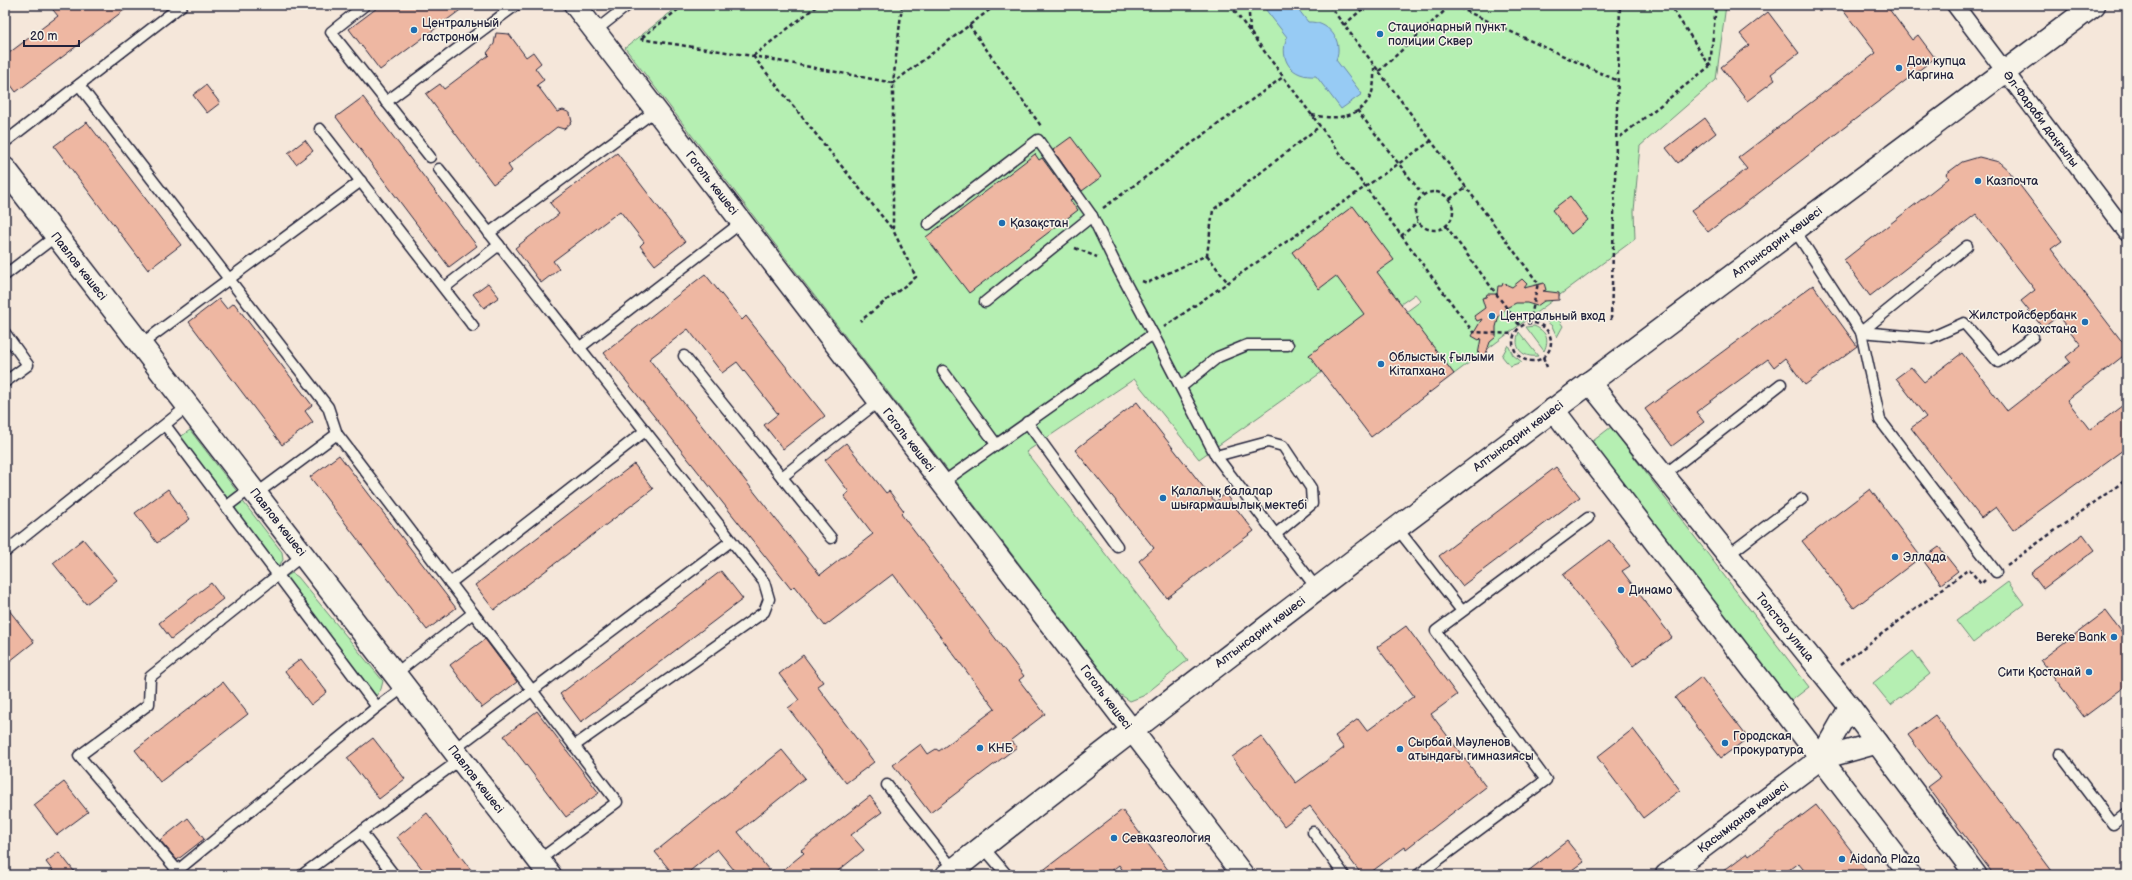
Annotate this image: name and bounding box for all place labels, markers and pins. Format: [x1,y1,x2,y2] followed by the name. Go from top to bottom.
[422,16,499,45] place label: Центральный гастроном
[1388,20,1506,49] place label: Стационарный пункт полиции Сквер
[409,25,419,35] marker: Центральный гастроном
[1375,29,1385,39] marker: Стационарный пункт полиции Сквер
[1907,54,1966,83] place label: Дом купца Каргина
[1894,63,1904,73] marker: Дом купца Каргина
[1986,174,2038,189] place label: Казпочта
[1973,176,1983,186] marker: Казпочта
[1010,216,1068,231] place label: Қазақстан
[997,218,1007,228] marker: Қазақстан
[1969,308,2078,337] place label: Жилстройсбербанк Казахстана
[1500,309,1606,324] place label: Центральный вход
[1487,311,1497,321] marker: Центральный вход
[2080,317,2090,327] marker: Жилстройсбербанк Казахстана
[1389,350,1494,379] place label: Облыстық Ғылыми Кітапхана
[1376,359,1386,369] marker: Облыстық Ғылыми Кітапхана
[1171,484,1307,513] place label: Қалалық балалар шығармашылық мектебі
[1158,493,1168,503] marker: Қалалық балалар шығармашылық мектебі
[1903,550,1946,565] place label: Эллада
[1890,552,1900,562] marker: Эллада
[1629,583,1672,598] place label: Динамо
[1616,585,1626,595] marker: Динамо
[2036,630,2106,645] place label: Bereke Bank
[2109,632,2119,642] marker: Bereke Bank
[1998,665,2081,680] place label: Сити Қостанай
[2084,667,2094,677] marker: Сити Қостанай
[1733,729,1804,758] place label: Городская прокуратура
[1408,735,1534,764] place label: Сырбай Мәуленов атындағы гимназиясы
[1720,738,1730,748] marker: Городская прокуратура
[988,741,1014,756] place label: КНБ
[975,743,985,753] marker: КНБ
[1395,744,1405,754] marker: Сырбай Мәуленов атындағы гимназиясы
[1122,831,1211,846] place label: Севказгеология
[1109,833,1119,843] marker: Севказгеология
[1850,852,1920,867] place label: Aidana Plaza
[1837,854,1847,864] marker: Aidana Plaza

